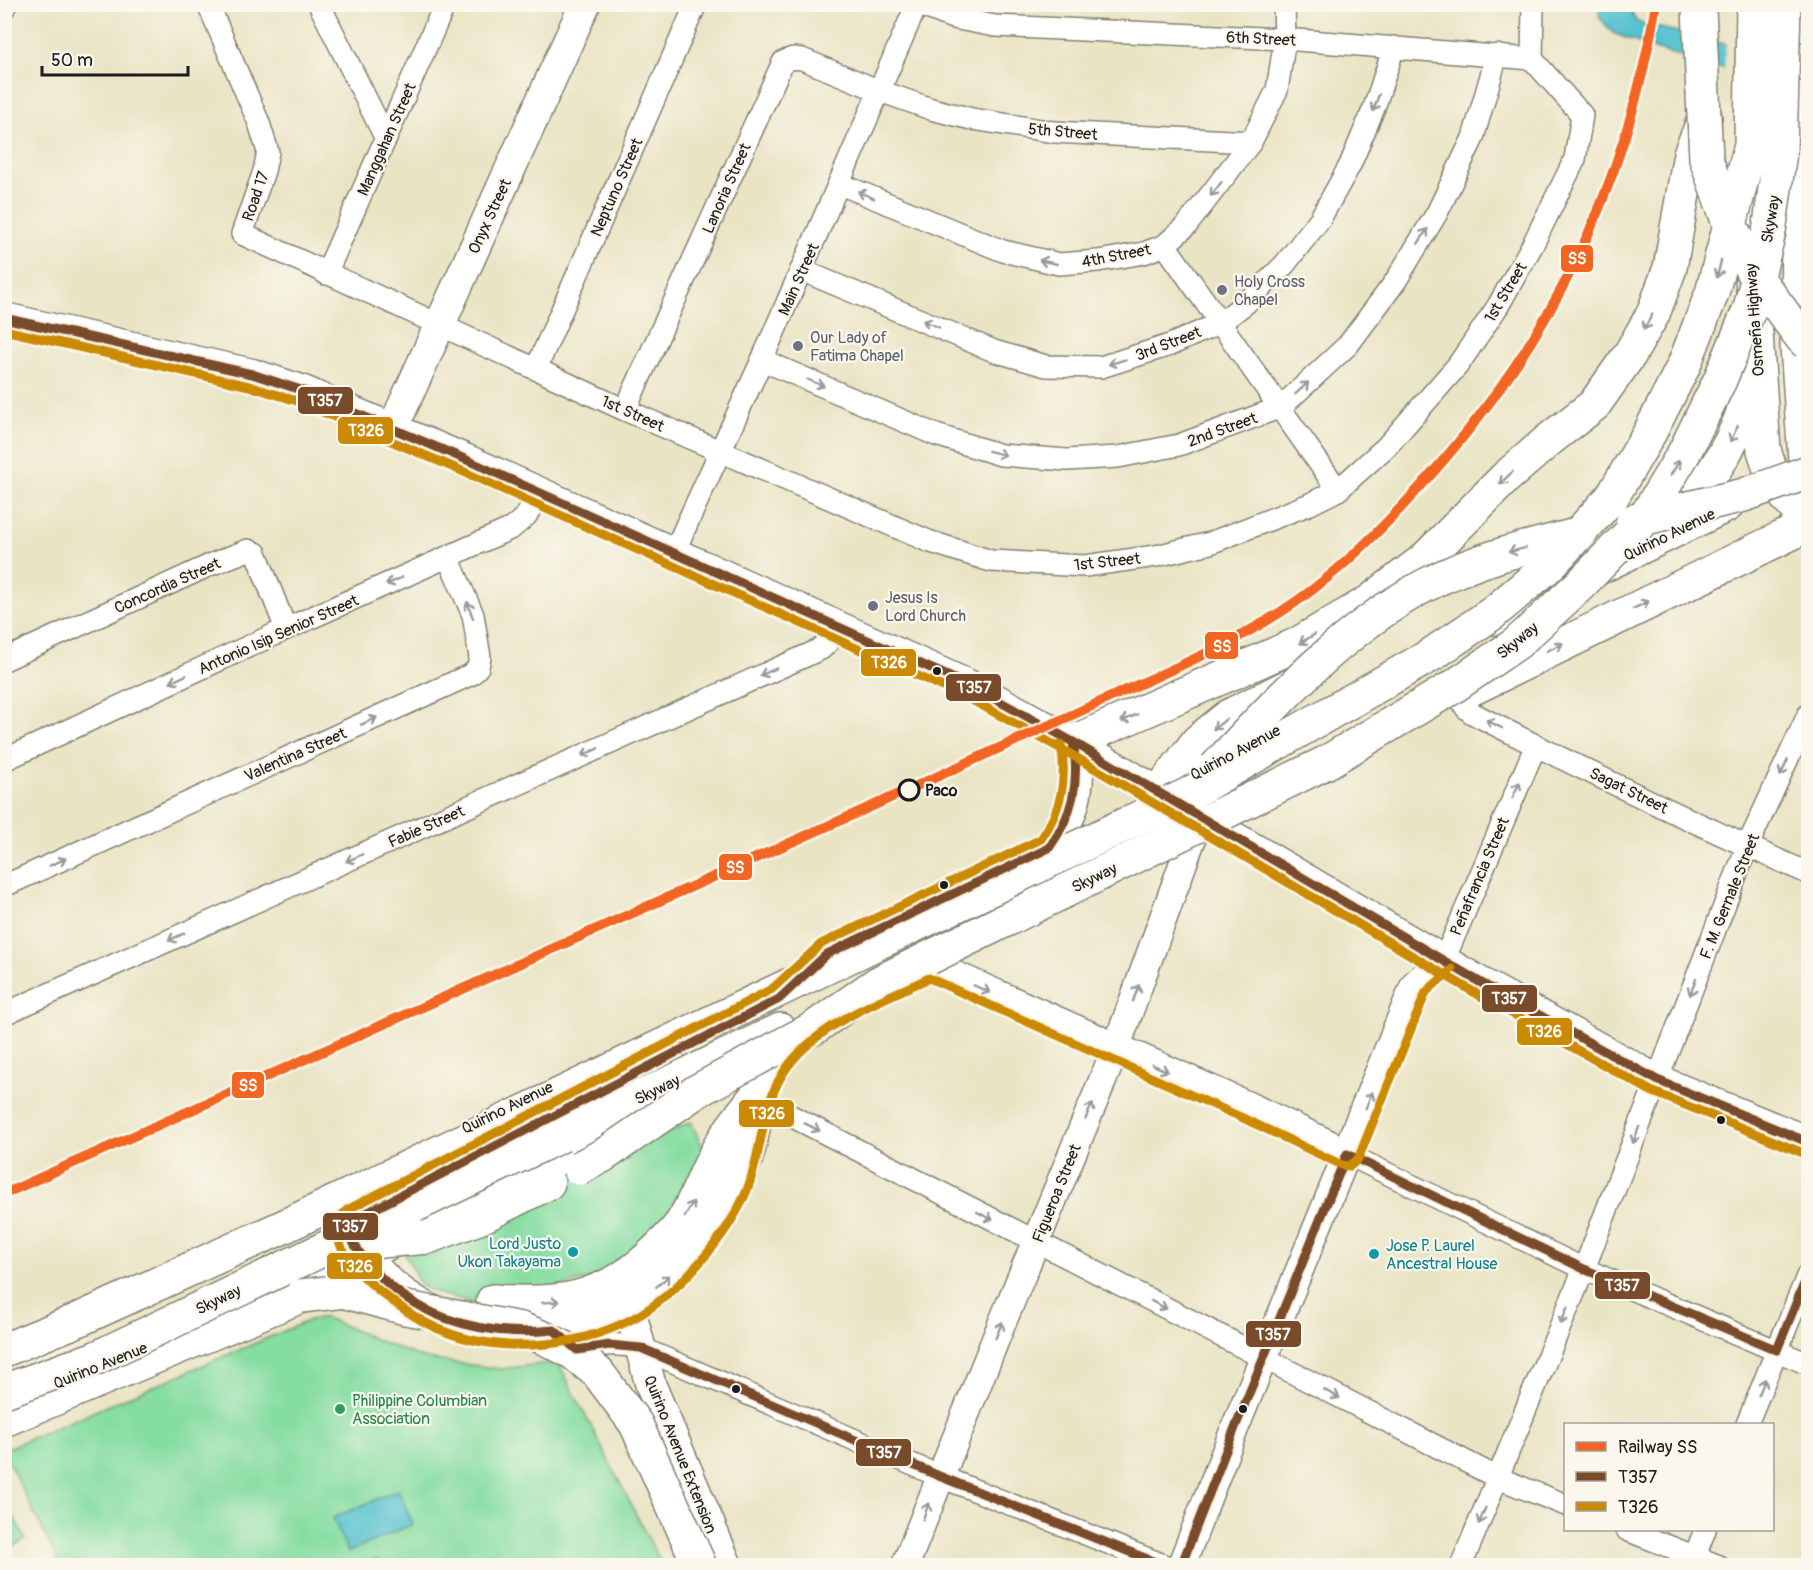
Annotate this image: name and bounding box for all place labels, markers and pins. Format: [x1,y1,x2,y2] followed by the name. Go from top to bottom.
[1234,272,1305,310] place label: Holy Cross Chapel
[1215,283,1229,297] marker: Holy Cross Chapel
[810,328,904,366] place label: Our Lady of Fatima Chapel
[791,339,805,353] marker: Our Lady of Fatima Chapel
[885,588,966,626] place label: Jesus Is Lord Church
[866,599,880,613] marker: Jesus Is Lord Church
[931,665,943,677] unlabelled marker
[898,779,920,801] marker: Paco
[925,781,958,801] place label: Paco
[938,879,950,891] unlabelled marker
[1715,1114,1727,1126] unlabelled marker
[457,1234,561,1272] place label: Lord Justo Ukon Takayama
[1386,1236,1497,1274] place label: Jose P. Laurel Ancestral House
[566,1245,580,1259] marker: Lord Justo Ukon Takayama
[1367,1247,1381,1261] marker: Jose P. Laurel Ancestral House
[730,1383,742,1395] unlabelled marker
[352,1391,487,1429] place label: Philippine Columbian Association
[333,1402,347,1416] marker: Philippine Columbian Association
[1237,1403,1249,1415] unlabelled marker

